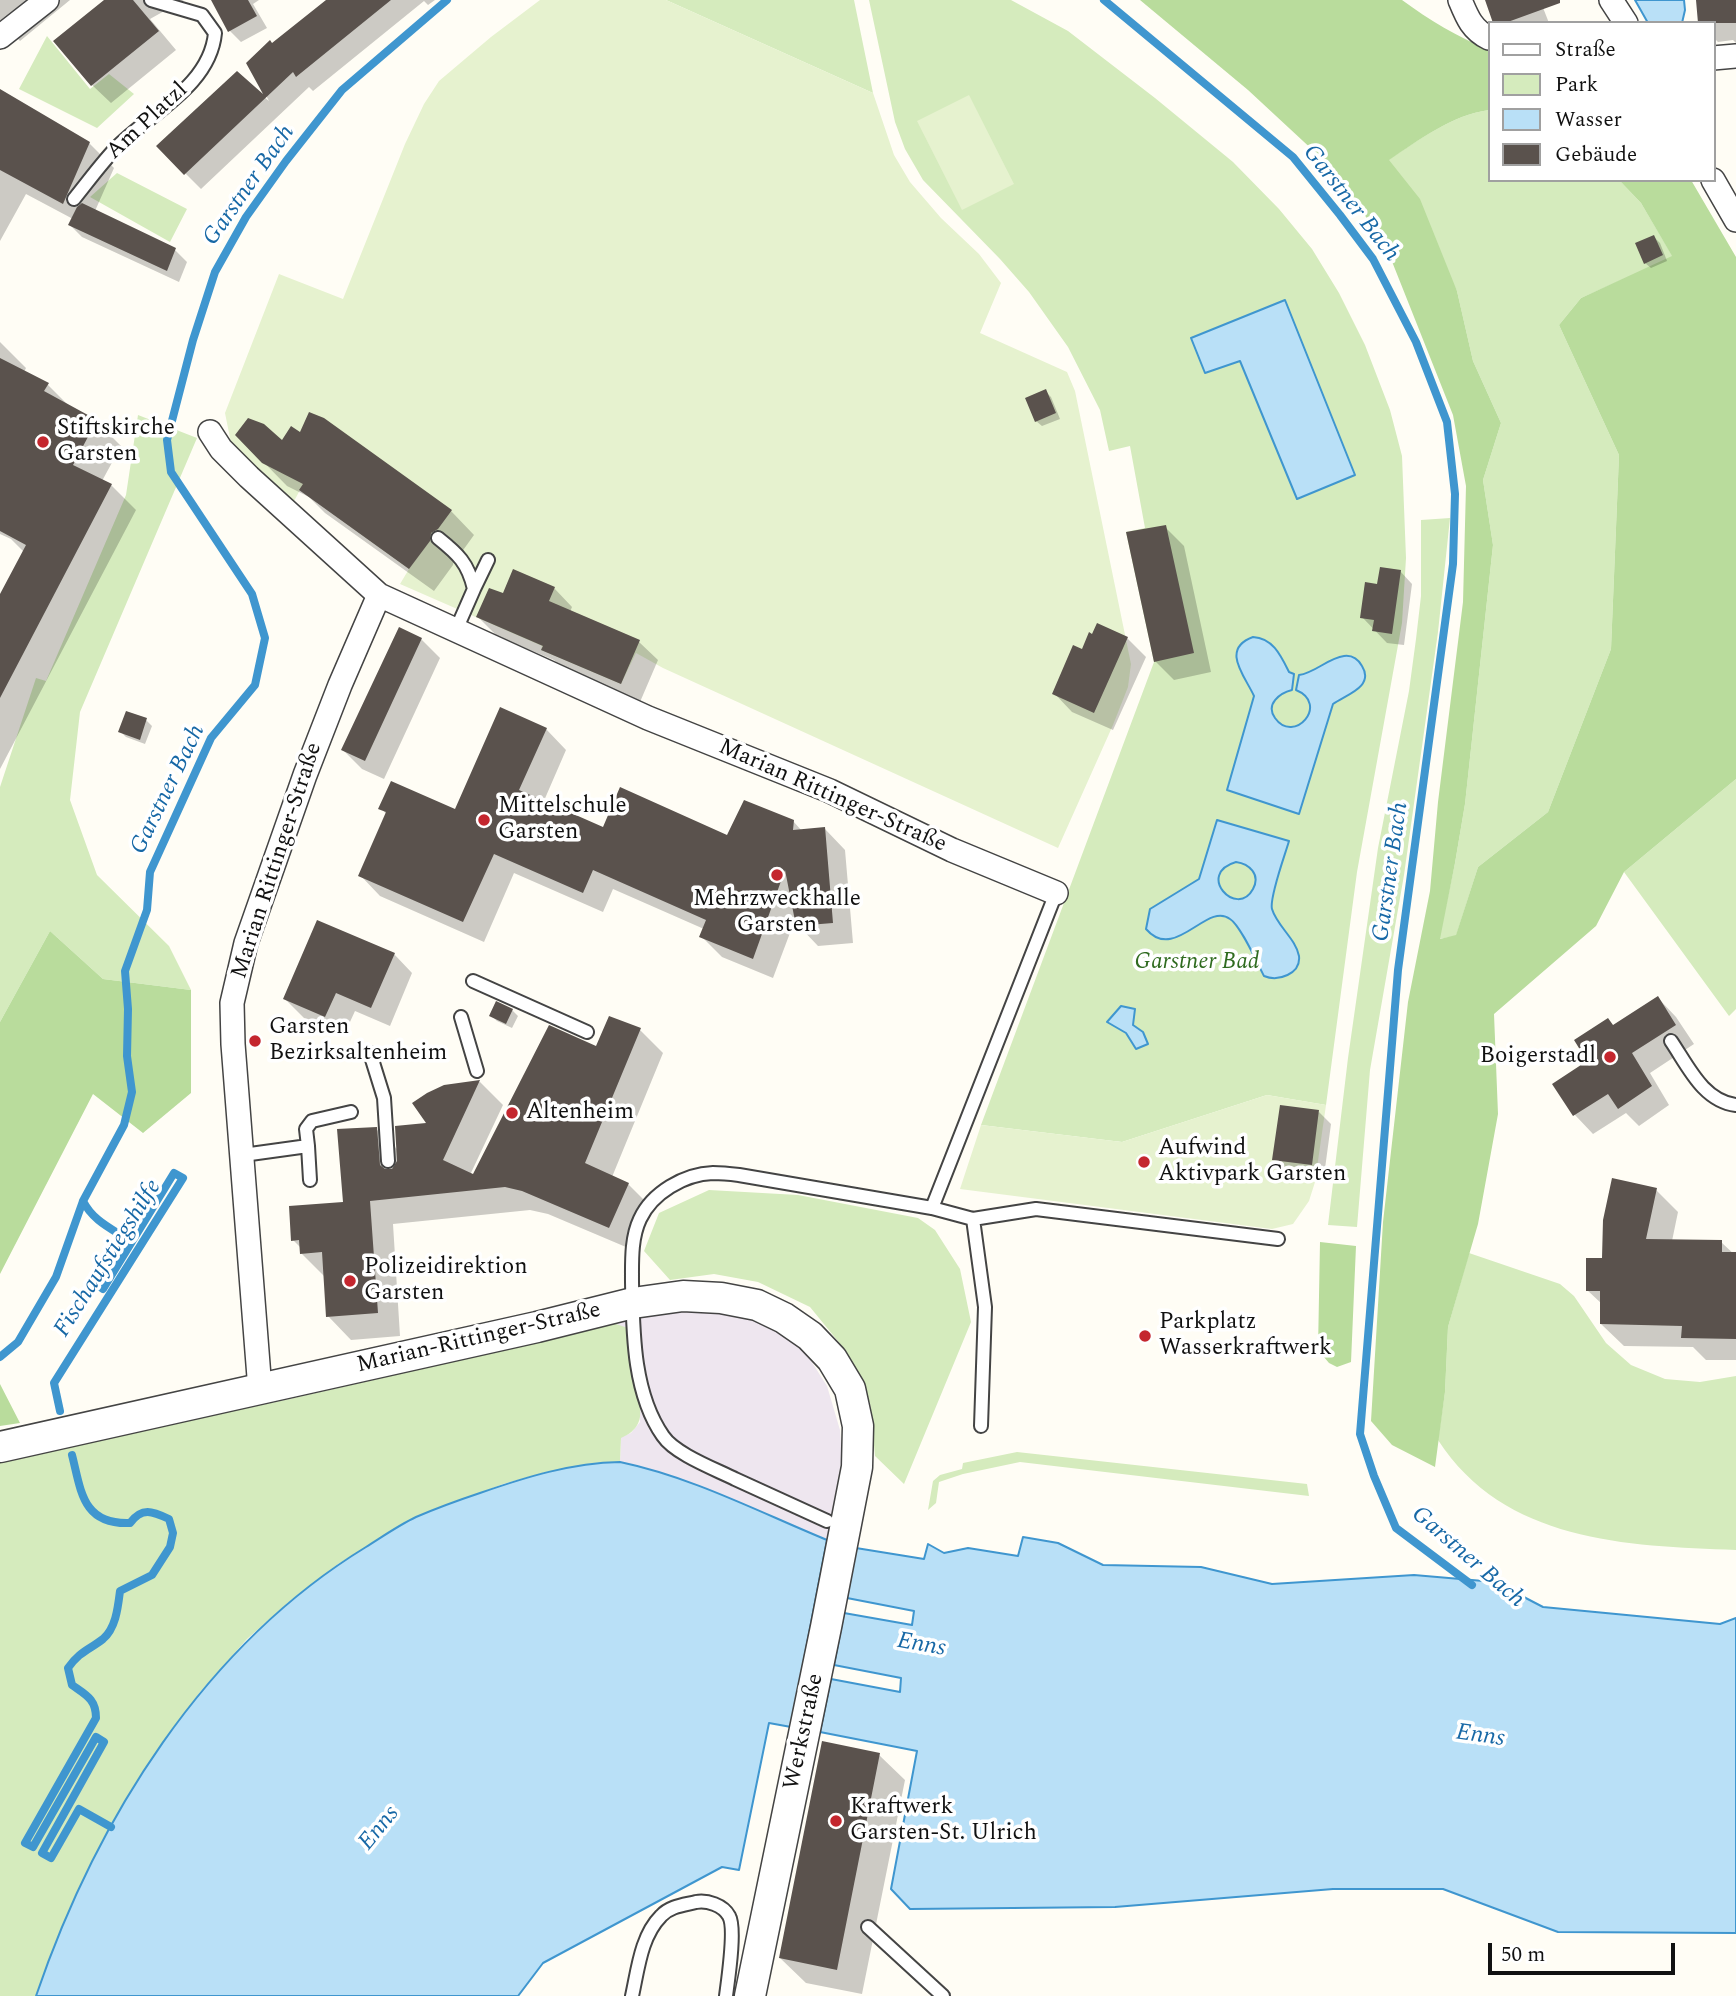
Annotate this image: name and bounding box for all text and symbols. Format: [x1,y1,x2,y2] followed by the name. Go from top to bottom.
[1488,21,1715,182] legend
[1555,34,1616,66] text: Straße
[1555,69,1598,101] text: Park
[102,77,194,167] street label: Am Platzl
[1555,104,1622,136] text: Wasser
[198,120,302,252] water label: Garstner Bach
[1555,139,1637,171] text: Gebäude
[1295,140,1405,268] water label: Garstner Bach
[57,415,175,469] place label: Stiftskirche Garsten
[35,434,51,450] marker: Stiftskirche Garsten
[125,720,213,860] water label: Garstner Bach
[714,734,950,860] street label: Marian Rittinger-Straße
[227,739,329,983] street label: Marian Rittinger-Straße
[498,793,627,847] place label: Mittelschule Garsten
[1368,800,1416,944] water label: Garstner Bach
[476,812,492,828] marker: Mittelschule Garsten
[769,867,785,883] marker: Mehrzweckhalle Garsten
[693,886,861,940] place label: Mehrzweckhalle Garsten
[1135,949,1259,977] park label: Garstner Bad
[269,1014,447,1068] place label: Garsten Bezirksaltenheim
[247,1033,263,1049] marker: Garsten Bezirksaltenheim
[1480,1043,1596,1071] place label: Boigerstadl
[1602,1049,1618,1065] marker: Boigerstadl
[526,1099,634,1127] place label: Altenheim
[504,1105,520,1121] marker: Altenheim
[1158,1135,1346,1189] place label: Aufwind Aktivpark Garsten
[1136,1154,1152,1170] marker: Aufwind Aktivpark Garsten
[49,1175,169,1343] water label: Fischaufstiegshilfe
[364,1254,528,1308] place label: Polizeidirektion Garsten
[342,1273,358,1289] marker: Polizeidirektion Garsten
[354,1297,604,1381] street label: Marian-Rittinger-Straße
[1159,1309,1332,1363] place label: Parkplatz Wasserkraftwerk
[1137,1328,1153,1344] marker: Parkplatz Wasserkraftwerk
[1404,1501,1530,1615] water label: Garstner Bach
[894,1628,948,1664] water label: Enns
[779,1671,831,1793] street label: Werkstraße
[1454,1719,1506,1755] water label: Enns
[850,1794,1037,1848] place label: Kraftwerk Garsten-St. Ulrich
[353,1801,407,1857] water label: Enns
[828,1813,844,1829] marker: Kraftwerk Garsten-St. Ulrich
[1491,1930,1678,1974] scale bar
[1501,1939,1545,1971] text: 50 m

